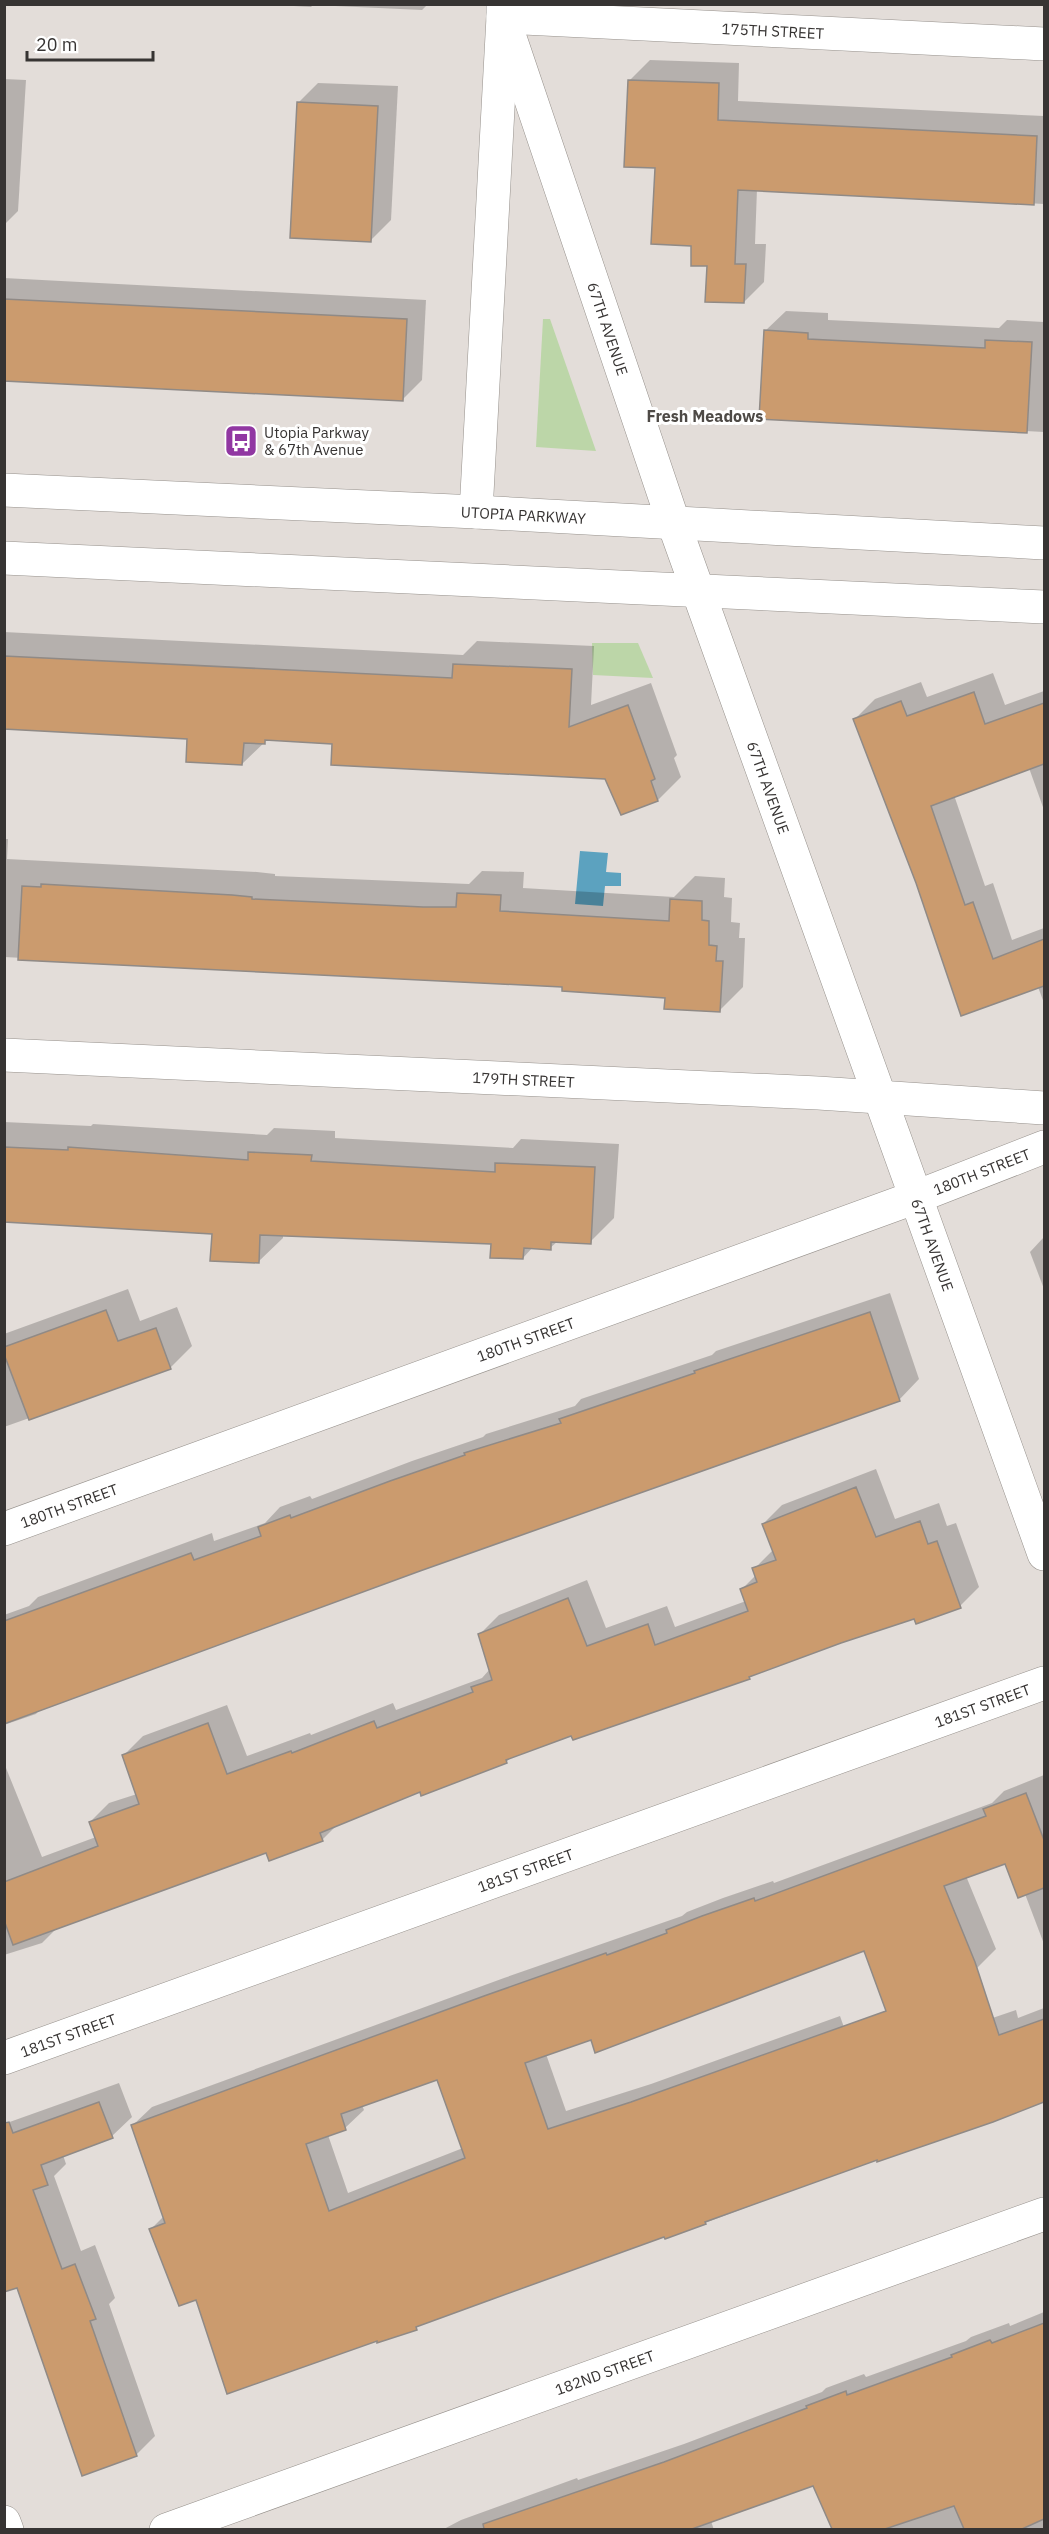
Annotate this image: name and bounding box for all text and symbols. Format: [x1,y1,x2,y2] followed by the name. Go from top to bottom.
[721,18,825,43] street label: 175TH STREET
[27,24,153,62] scale bar
[36,33,78,56] text: 20 m
[584,280,633,378] street label: 67TH AVENUE
[647,406,763,426] district label: Fresh Meadows
[223,423,259,459] bus stop icon: Utopia Parkway & 67th Avenue
[264,423,369,459] place label: Utopia Parkway & 67th Avenue
[460,502,587,527] street label: UTOPIA PARKWAY
[743,738,794,836] street label: 67TH AVENUE
[472,1067,576,1091] street label: 179TH STREET
[930,1144,1033,1199] street label: 180TH STREET
[908,1196,958,1294] street label: 67TH AVENUE
[474,1313,577,1366] street label: 180TH STREET
[17,1479,121,1532] street label: 180TH STREET
[932,1679,1033,1731] street label: 181ST STREET
[475,1844,576,1896] street label: 181ST STREET
[17,2009,119,2061] street label: 181ST STREET
[552,2345,657,2399] street label: 182ND STREET

